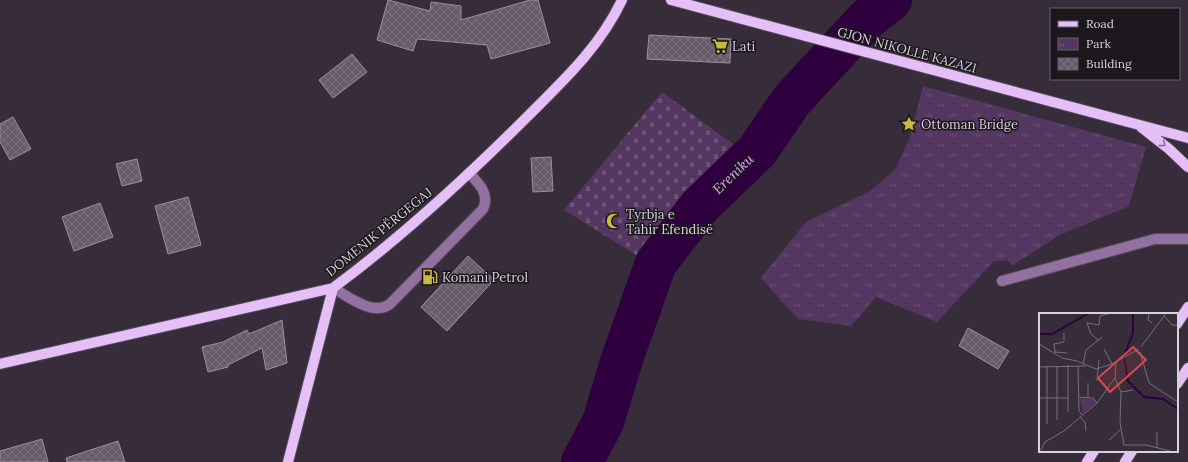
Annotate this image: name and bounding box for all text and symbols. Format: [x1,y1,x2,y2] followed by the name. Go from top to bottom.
[1050,8,1180,80] legend
[1086,16,1114,31] text: Road
[836,23,978,77] street label: GJON NIKOLLE KAZAZI
[1086,36,1112,51] text: Park
[711,37,729,55] supermarket icon: Lati
[732,38,755,55] place label: Lati
[1086,56,1132,71] text: Building
[900,115,918,133] place icon: Ottoman Bridge
[921,116,1018,133] place label: Ottoman Bridge
[1159,139,1166,146] one-way arrow
[709,150,758,198] water label: Ereniku
[322,184,436,280] street label: DOMENIK PËRGEGAJ
[626,206,713,238] place label: Tyrbja e Tahir Efendisë
[605,212,623,230] mosque icon: Tyrbja e Tahir Efendisë
[421,268,439,286] fuel station icon: Komani Petrol
[442,269,528,286] place label: Komani Petrol
[1039,313,1178,452] inset map

